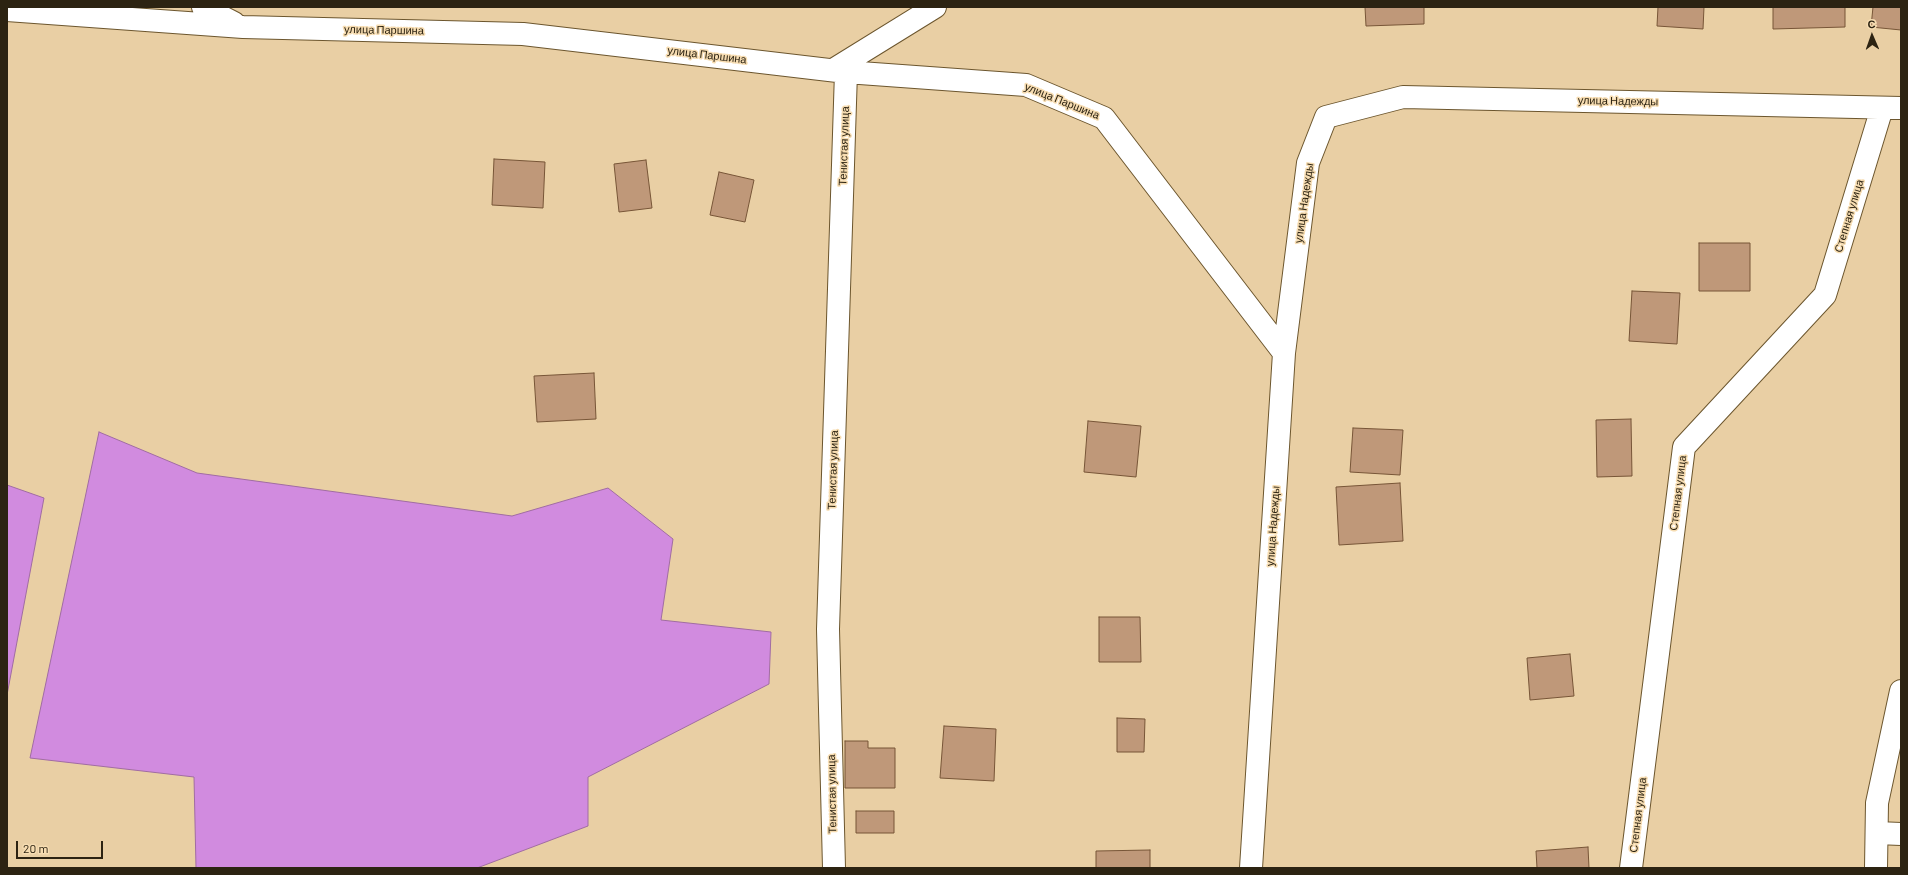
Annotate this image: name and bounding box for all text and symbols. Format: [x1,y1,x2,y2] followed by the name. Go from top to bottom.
[1852,16,1892,56] north arrow
[1867,17,1876,30] text: С
[344,23,424,37] street label: улица Паршина
[667,44,747,66] street label: улица Паршина
[1023,80,1101,122] street label: улица Паршина
[1578,94,1658,108] street label: улица Надежды
[836,106,852,186] street label: Тенистая улица
[1292,162,1316,244] street label: улица Надежды
[1832,178,1866,254] street label: Степная улица
[825,430,841,510] street label: Тенистая улица
[1667,455,1689,531] street label: Степная улица
[1264,485,1282,567] street label: улица Надежды
[825,754,839,834] street label: Тенистая улица
[1627,777,1649,853] street label: Степная улица
[18,833,105,859] scale bar
[23,841,49,855] text: 20 m

